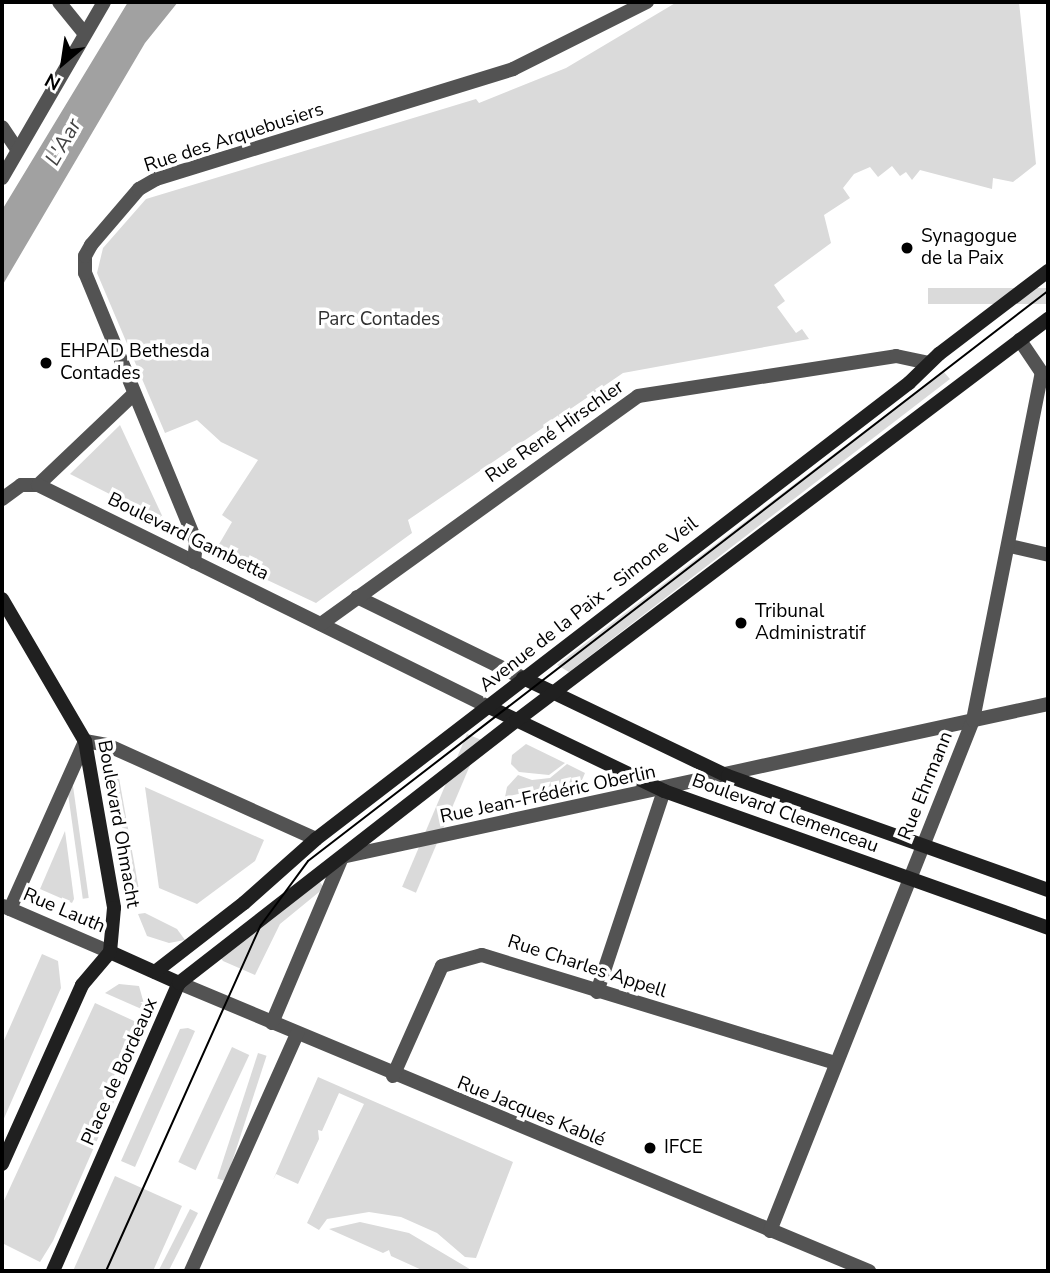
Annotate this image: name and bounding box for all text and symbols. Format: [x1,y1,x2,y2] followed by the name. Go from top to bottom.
[28,28,98,98] north arrow
[40,67,65,96] text: N
[141,98,327,178] street label: Rue des Arquebusiers
[40,114,86,170] water label: L'Aar
[921,226,1017,270] place label: Synagogue de la Paix
[899,240,915,256] marker: Synagogue de la Paix
[318,309,440,331] park label: Parc Contades
[60,341,210,385] place label: EHPAD Bethesda Contades
[38,355,54,371] marker: EHPAD Bethesda Contades
[482,376,628,488] street label: Rue René Hirschler
[104,488,272,586] street label: Boulevard Gambetta
[475,513,703,697] street label: Avenue de la Paix - Simone Veil
[755,601,866,645] place label: Tribunal Administratif
[733,615,749,631] marker: Tribunal Administratif
[894,728,958,844] street label: Rue Ehrmann
[92,738,144,910] street label: Boulevard Ohmacht
[438,761,658,829] street label: Rue Jean-Frédéric Oberlin
[689,770,881,858] street label: Boulevard Clemenceau
[20,884,108,938] street label: Rue Lauth
[505,931,669,1003] street label: Rue Charles Appell
[77,995,163,1149] street label: Place de Bordeaux
[454,1072,608,1152] street label: Rue Jacques Kablé
[664,1137,703,1159] place label: IFCE
[642,1140,658,1156] marker: IFCE

